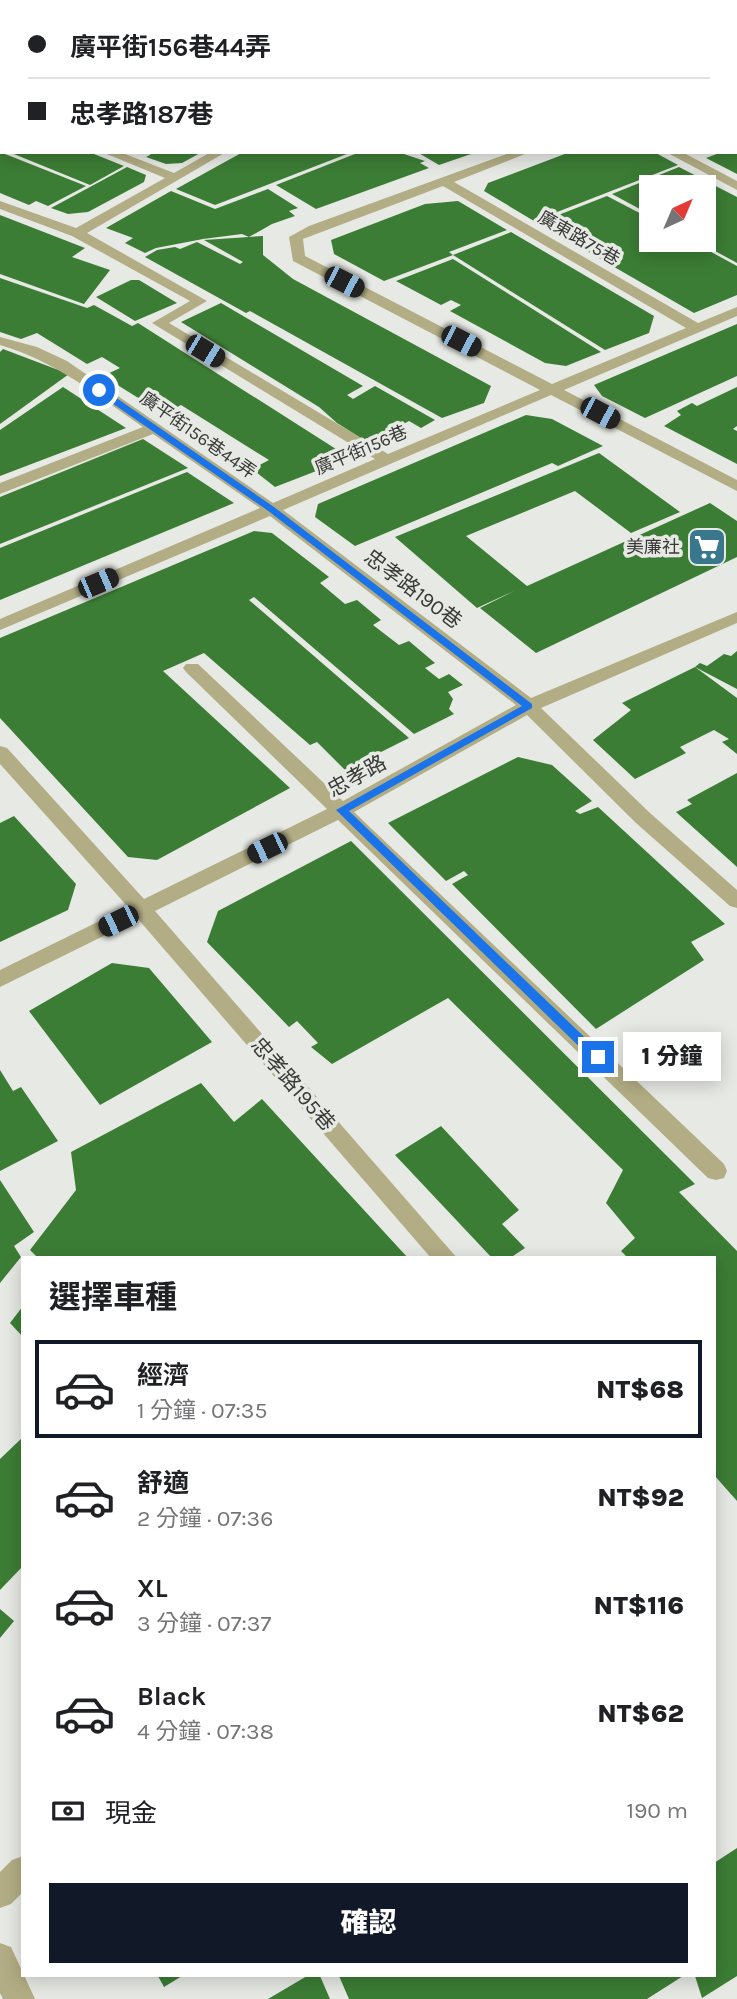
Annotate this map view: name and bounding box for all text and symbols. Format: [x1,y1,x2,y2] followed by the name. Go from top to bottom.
[70,32,271,63] text: 廣平街156巷44弄
[70,99,213,130] text: 忠孝路187巷
[639,175,716,252] north arrow
[639,175,716,252] map controls
[534,206,624,270] street label: 廣東路75巷
[321,263,368,301] car
[438,322,485,360] car
[182,331,229,371] car
[83,374,115,406] route start
[136,387,260,483] street label: 廣平街156巷44弄
[577,394,624,432] car
[311,421,411,479] street label: 廣平街156巷
[686,526,728,568] supermarket icon: 美廉社
[626,536,680,558] place label: 美廉社
[360,545,466,633] street label: 忠孝路190巷
[75,565,122,601] car
[324,750,390,802] street label: 忠孝路
[244,829,291,867] car
[95,902,142,940] car
[622,1032,720,1082] callout: 1 分鐘
[246,1033,340,1135] street label: 忠孝路195巷
[582,1041,614,1073] route end
[641,1043,703,1070] text: 1 分鐘
[49,1279,177,1316] text: 選擇車種
[53,1358,116,1421] icon: car
[137,1360,189,1391] text: 經濟
[596,1374,684,1405] text: NT$68
[137,1397,267,1424] text: 1 分鐘 · 07:35
[53,1466,116,1529] icon: car
[137,1468,189,1499] text: 舒適
[597,1482,684,1513] text: NT$92
[137,1505,273,1532] text: 2 分鐘 · 07:36
[137,1573,168,1604] text: XL
[53,1574,116,1637] icon: car
[594,1590,684,1621] text: NT$116
[137,1610,271,1637] text: 3 分鐘 · 07:37
[137,1681,206,1712] text: Black
[53,1682,116,1745] icon: car
[597,1698,684,1729] text: NT$62
[137,1718,274,1745] text: 4 分鐘 · 07:38
[49,1792,87,1830] icon: cash
[626,1797,688,1824] text: 190 m
[105,1798,157,1829] text: 現金
[49,1883,688,1963] button: 確認

